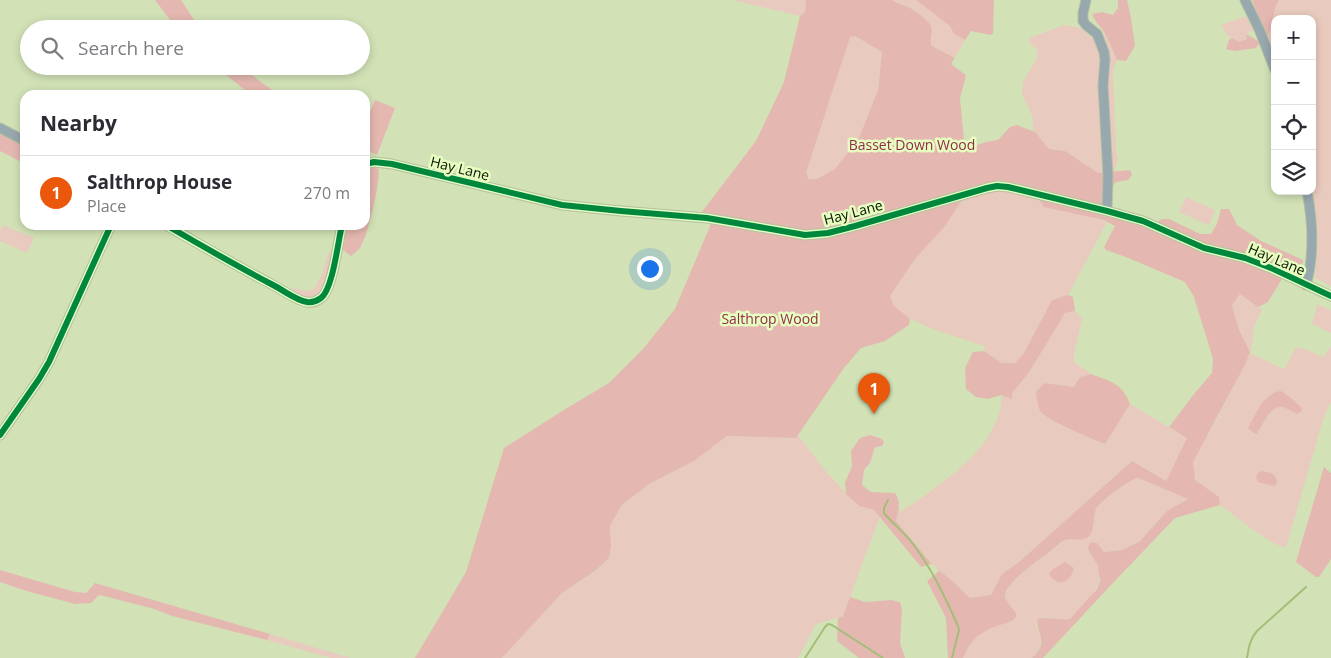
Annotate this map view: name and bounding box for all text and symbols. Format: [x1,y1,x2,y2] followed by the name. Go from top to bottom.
[1271,15,1316,195] map controls
[1271,15,1316,60] button: +
[20,20,370,75] search box
[38,34,66,62] icon: search
[78,35,184,61] text: Search here
[1271,60,1316,105] button: −
[1271,105,1316,150] button: locate
[40,109,117,137] text: Nearby
[849,135,975,154] park label: Basset Down Wood
[1271,150,1316,195] button: layers
[428,151,492,185] street label: Hay Lane
[87,169,232,195] text: Salthrop House
[51,182,61,204] text: 1
[304,182,350,204] text: 270 m
[87,195,126,217] text: Place
[821,195,885,229] street label: Hay Lane
[1246,238,1309,280] street label: Hay Lane
[637,256,663,282] your location
[721,309,819,328] park label: Salthrop Wood
[858,373,890,414] pin: 1

